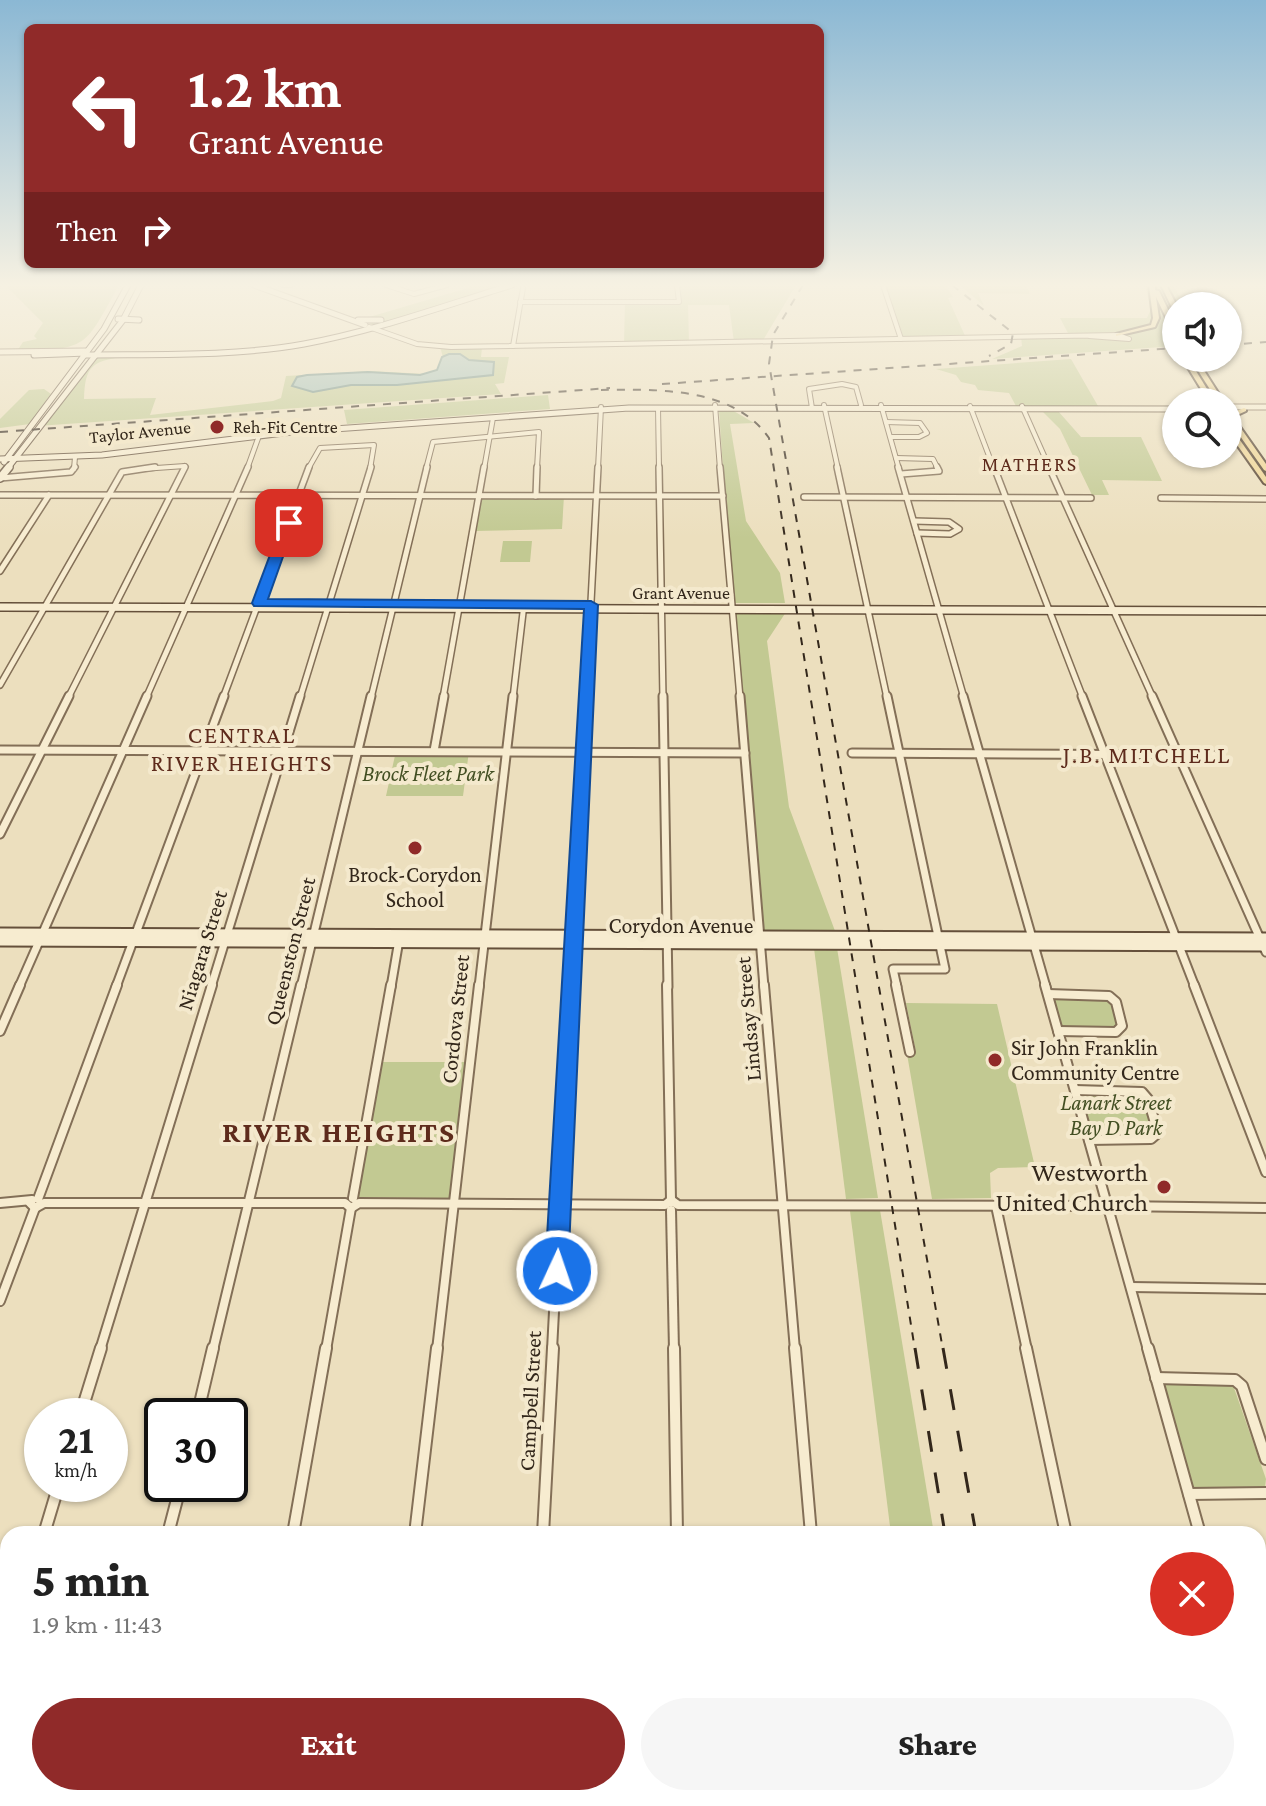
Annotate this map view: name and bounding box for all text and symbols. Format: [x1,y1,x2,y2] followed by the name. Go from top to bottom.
[56,56,160,160] icon: left
[188,57,342,119] text: 1.2 km
[188,122,384,162] text: Grant Avenue
[134,208,178,252] icon: right
[56,214,118,247] text: Then
[1162,292,1242,468] map controls
[1162,292,1242,372] button: sound
[1162,388,1242,468] button: search
[88,417,192,447] street label: Taylor Avenue
[233,417,338,437] place label: Reh-Fit Centre
[208,418,226,436] marker: Reh-Fit Centre
[982,453,1078,475] district label: MATHERS
[255,489,323,557] pin
[267,501,311,545] icon: arrive
[632,583,730,603] street label: Grant Avenue
[151,721,333,776] district label: CENTRAL RIVER HEIGHTS
[1061,741,1231,768] district label: J.B. MITCHELL
[362,761,495,786] park label: Brock Fleet Park
[406,839,424,857] marker: Brock-Corydon School
[348,862,482,912] place label: Brock-Corydon School
[260,874,321,1028] street label: Queenston Street
[172,886,232,1013] street label: Niagara Street
[609,913,753,938] street label: Corydon Avenue
[436,953,474,1085] street label: Cordova Street
[730,955,766,1082] street label: Lindsay Street
[1011,1035,1179,1085] place label: Sir John Franklin Community Centre
[986,1051,1004,1069] marker: Sir John Franklin Community Centre
[1060,1090,1172,1140] park label: Lanark Street Bay D Park
[222,1115,456,1148] district label: RIVER HEIGHTS
[996,1158,1148,1217] place label: Westworth United Church
[1155,1178,1173,1196] marker: Westworth United Church
[515,1229,599,1313] position arrow
[514,1329,546,1472] street label: Campbell Street
[144,1398,248,1502] speed limit sign: 30
[58,1417,94,1462] text: 21
[54,1459,98,1481] text: km/h
[1150,1552,1234,1636] button: close
[32,1553,149,1606] text: 5 min
[32,1610,163,1639] text: 1.9 km · 11:43
[32,1698,625,1790] button: Exit
[641,1698,1234,1790] button: Share

